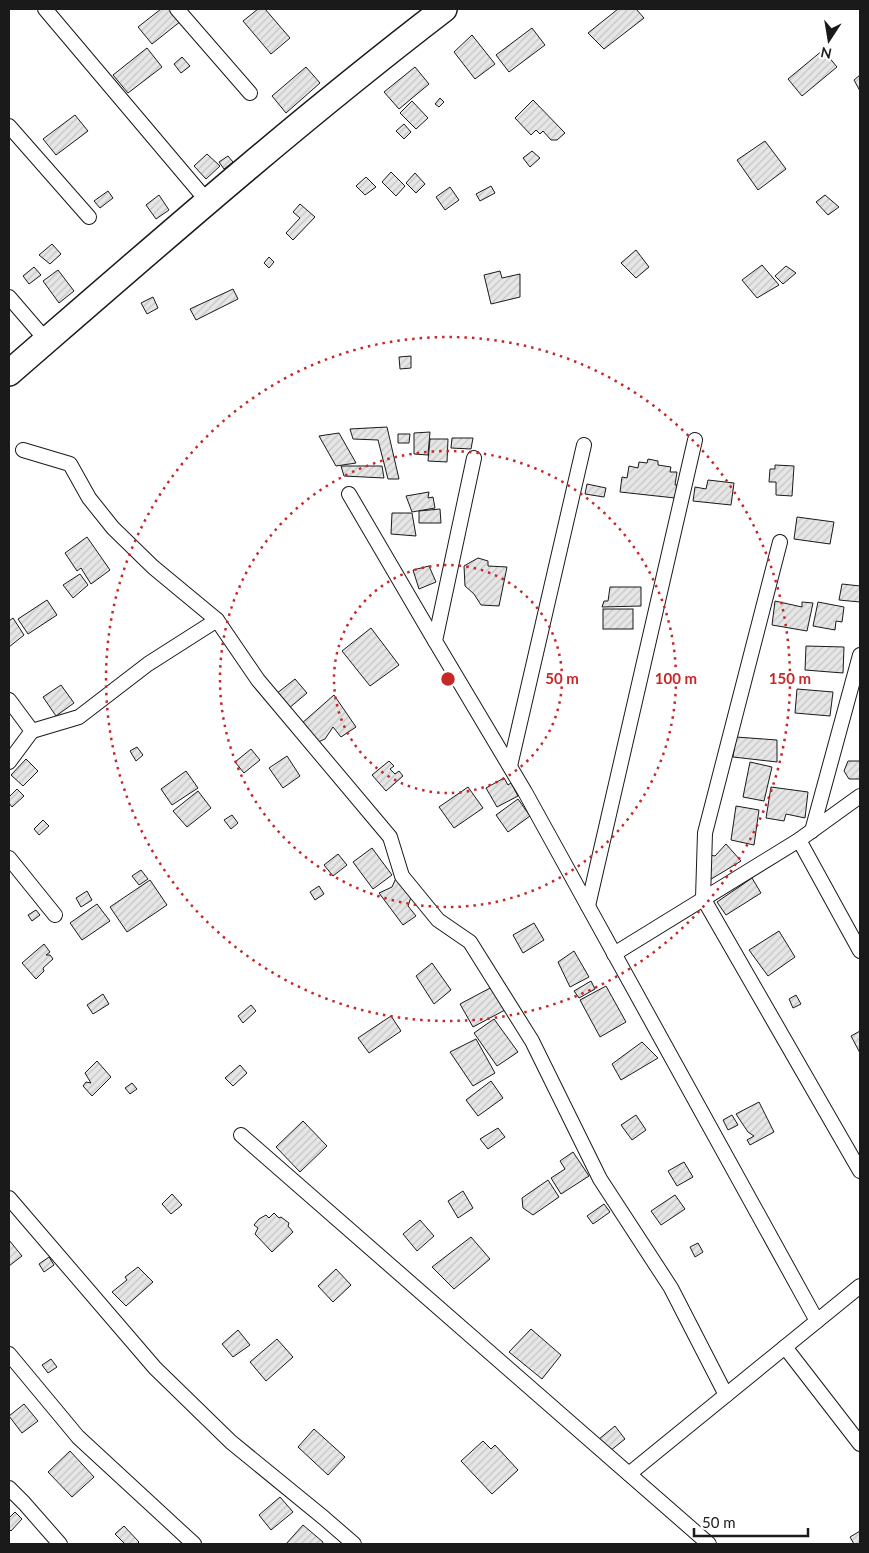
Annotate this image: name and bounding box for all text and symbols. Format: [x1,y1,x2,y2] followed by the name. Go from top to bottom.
[804,15,854,65] north arrow
[819,44,833,63] text: N
[545,669,579,687] text: 50 m
[655,669,697,687] text: 100 m
[769,669,811,687] text: 150 m
[439,670,457,688] centre of rings
[694,1506,808,1538] scale bar
[702,1513,736,1531] text: 50 m

